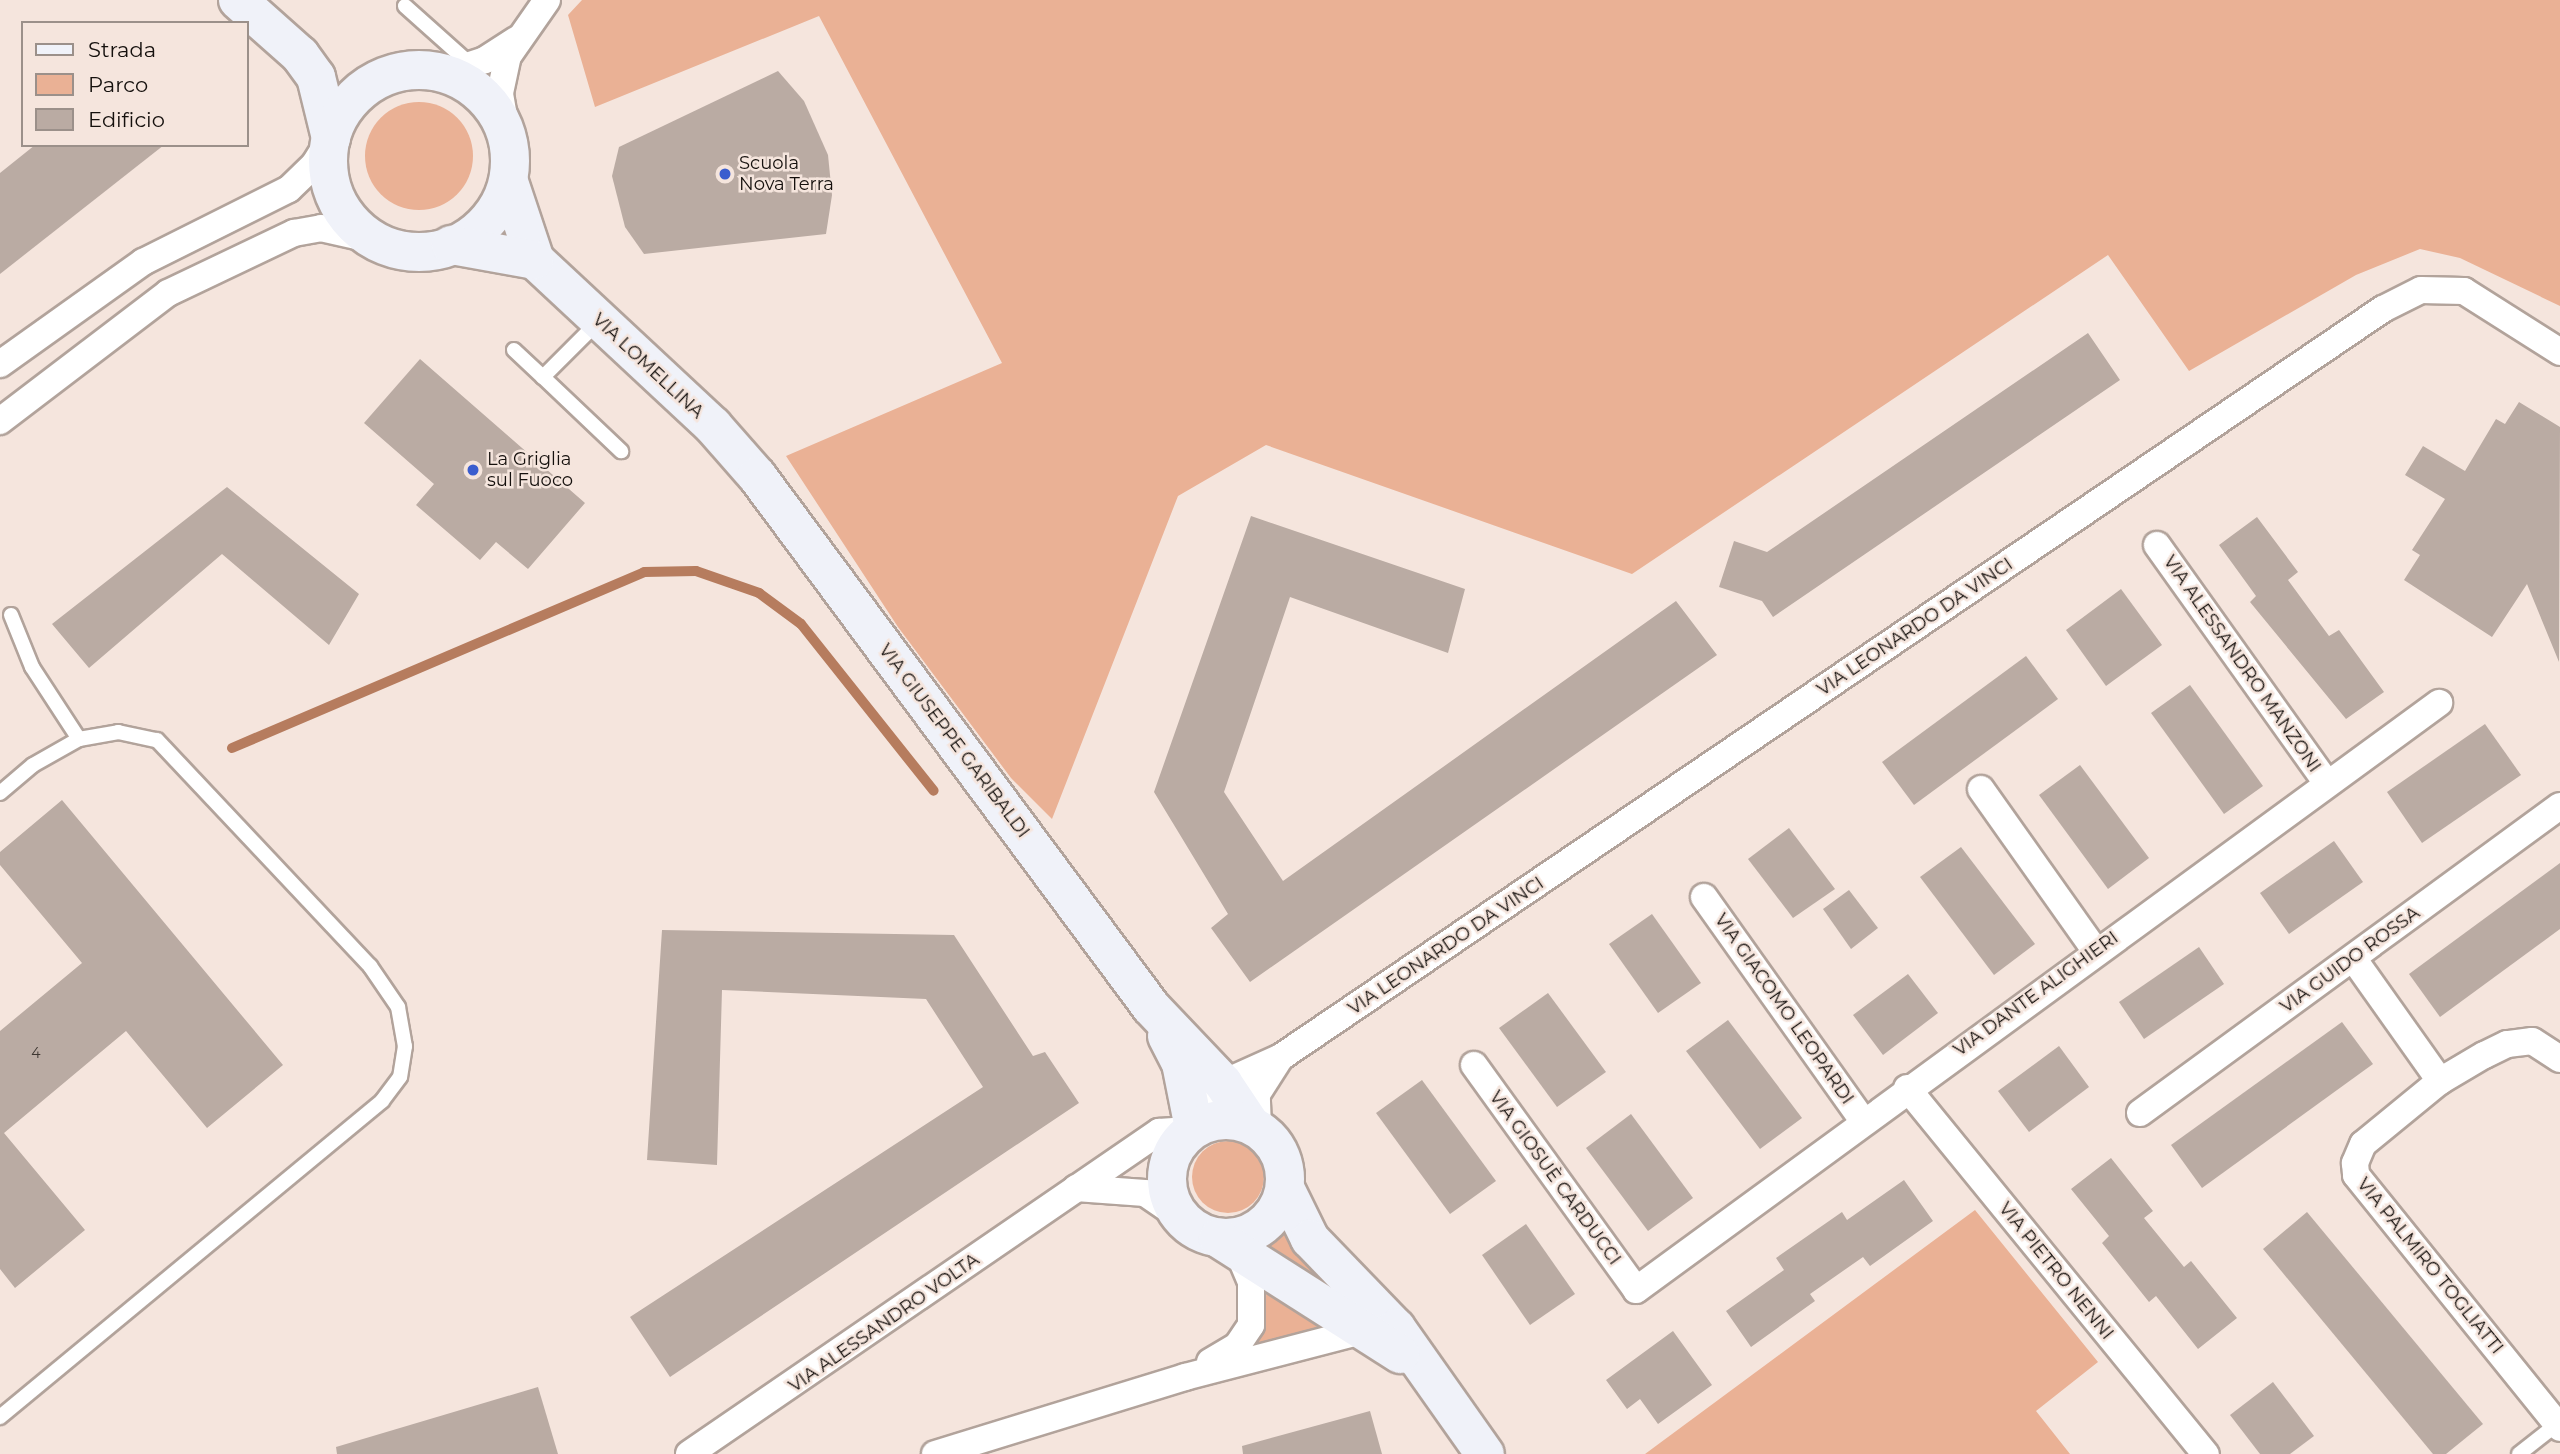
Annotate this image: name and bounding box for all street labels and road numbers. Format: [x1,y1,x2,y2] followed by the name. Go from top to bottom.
[588,309,708,423] street label: VIA LOMELLINA
[2159,551,2325,777] street label: VIA ALESSANDRO MANZONI
[1813,553,2017,701] street label: VIA LEONARDO DA VINCI
[874,640,1034,842] street label: VIA GIUSEPPE GARIBALDI
[1344,872,1548,1020] street label: VIA LEONARDO DA VINCI
[2276,902,2424,1018] street label: VIA GUIDO ROSSA
[1710,910,1858,1108] street label: VIA GIACOMO LEOPARDI
[1950,927,2122,1061] street label: VIA DANTE ALIGHIERI
[1485,1087,1625,1269] street label: VIA GIOSUÈ CARDUCCI
[2352,1174,2508,1358] street label: VIA PALMIRO TOGLIATTI
[1994,1198,2118,1344] street label: VIA PIETRO NENNI
[785,1249,983,1397] street label: VIA ALESSANDRO VOLTA

